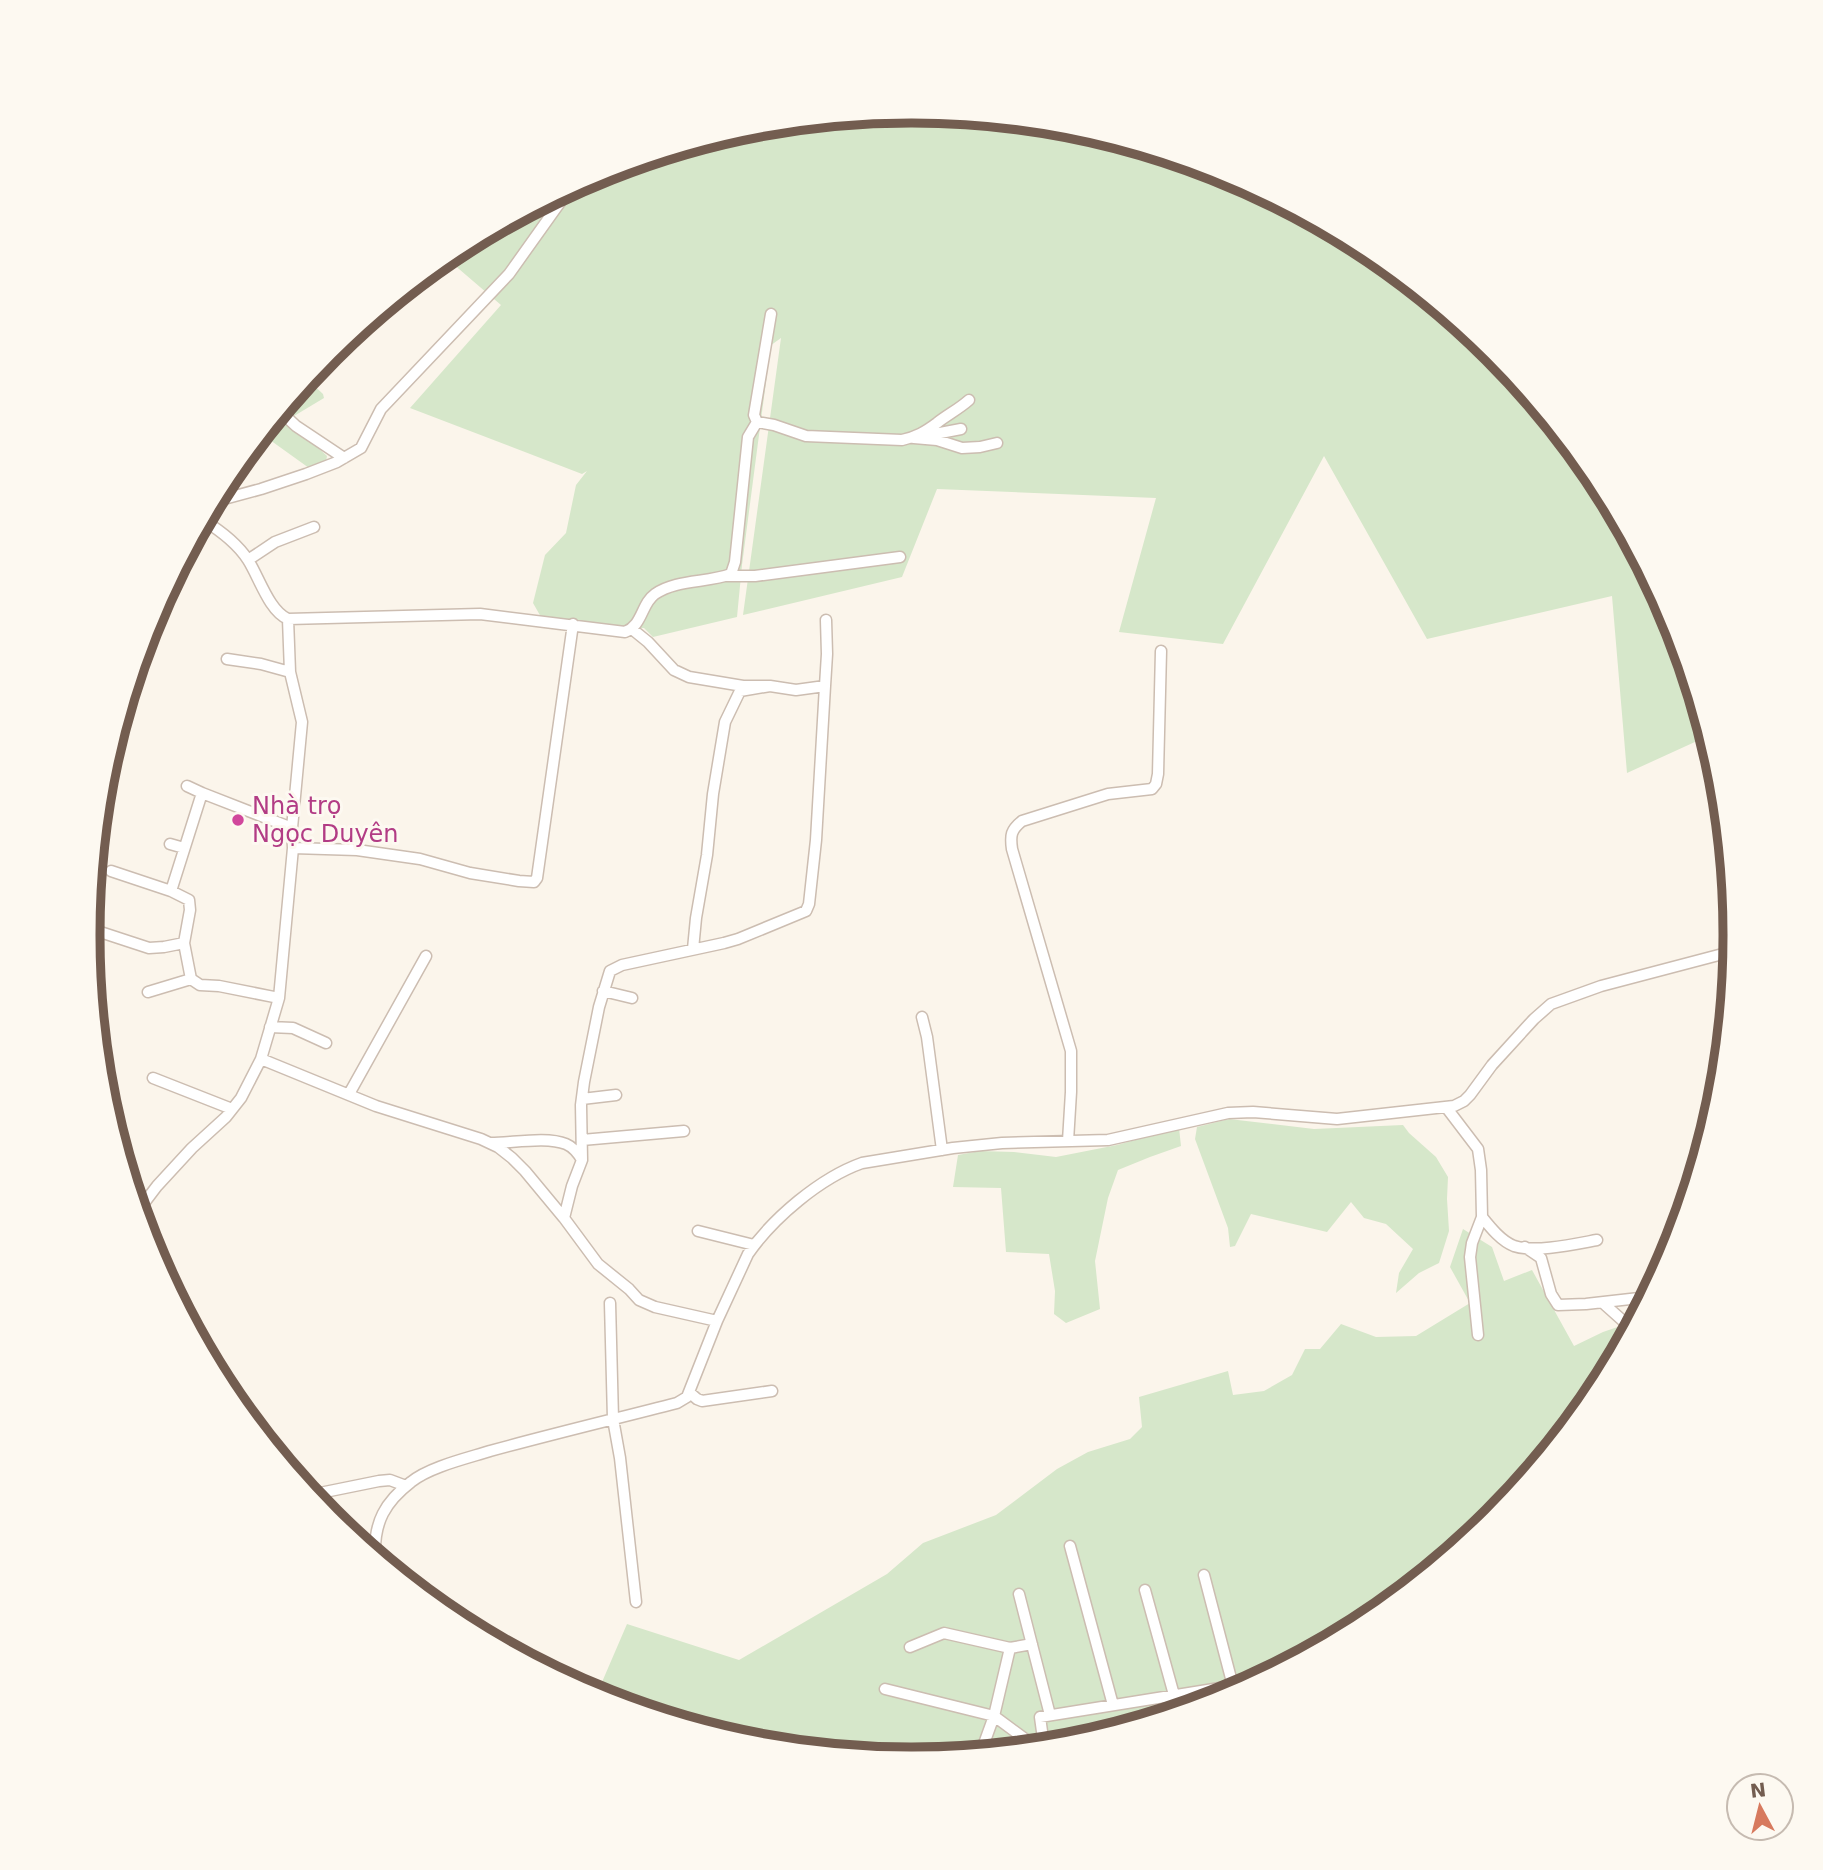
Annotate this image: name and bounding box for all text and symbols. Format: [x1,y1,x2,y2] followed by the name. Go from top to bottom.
[252,792,399,848] place label: Nhà trọ Ngọc Duyên
[230,812,246,828] marker: Nhà trọ Ngọc Duyên
[1725,1772,1795,1842] north arrow
[1749,1778,1767,1802] text: N

